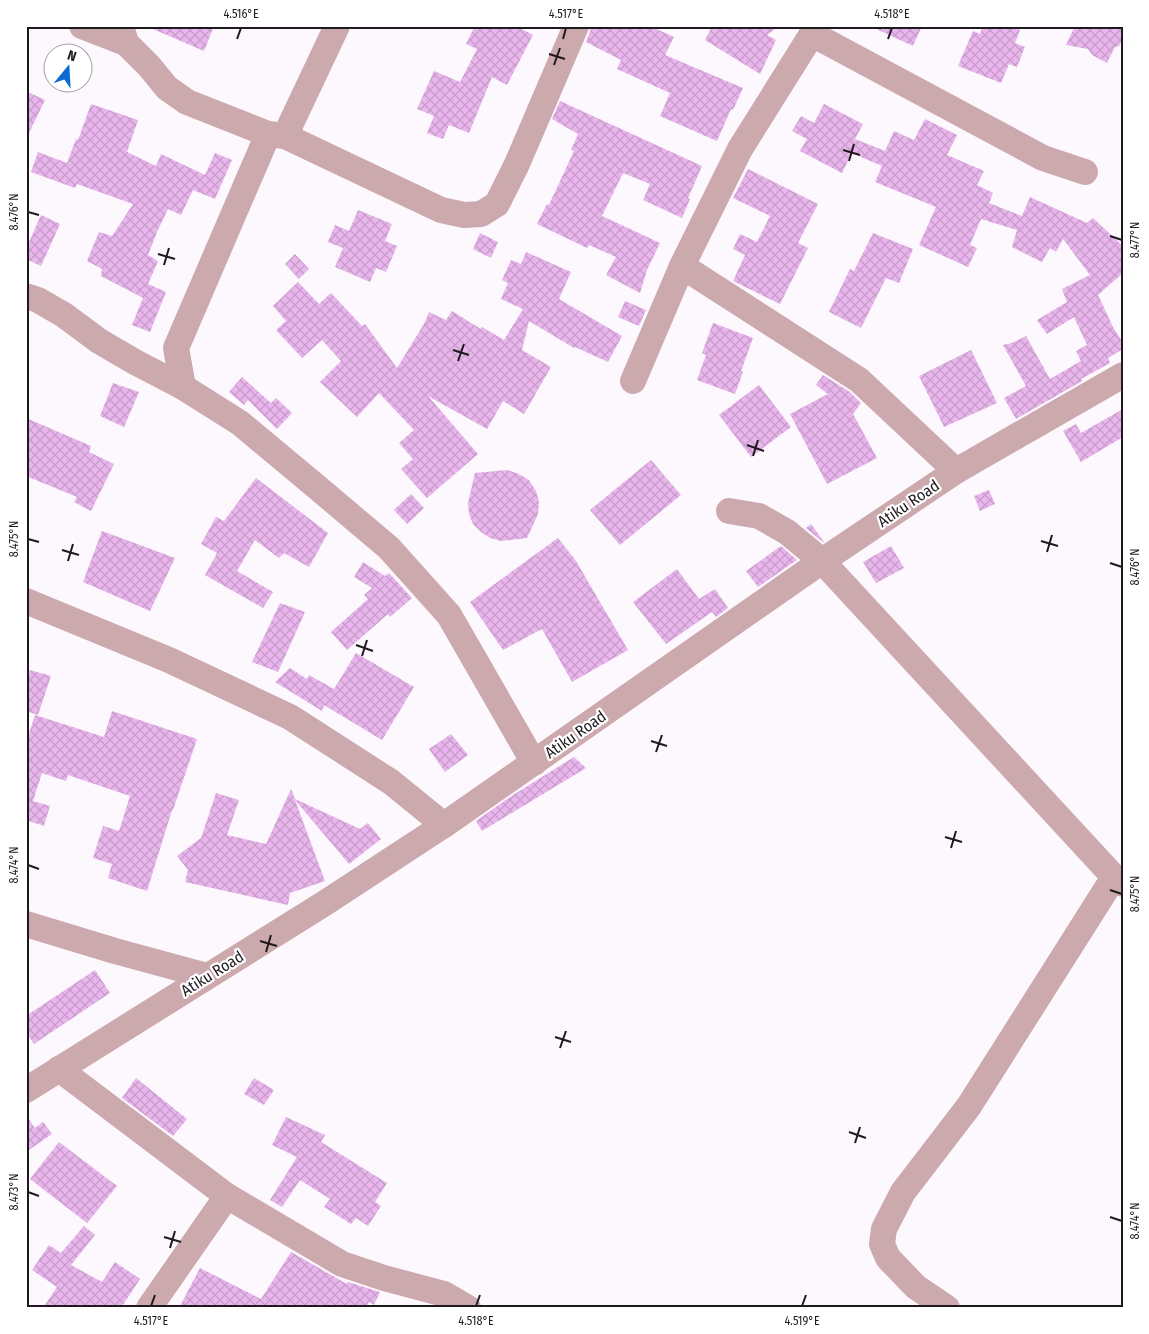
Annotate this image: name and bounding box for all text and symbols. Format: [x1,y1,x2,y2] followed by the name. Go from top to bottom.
[223,7,259,21] text: 4.516°E
[549,7,584,21] text: 4.517°E
[874,7,910,21] text: 4.518°E
[42,42,92,92] north arrow
[65,47,78,65] text: N
[7,193,21,231] text: 8.476°N
[1128,222,1142,258] text: 8.477°N
[874,476,943,531] street label: Atiku Road
[7,521,21,557] text: 8.475°N
[1128,548,1142,586] text: 8.476°N
[541,706,610,762] street label: Atiku Road
[7,847,21,883] text: 8.474°N
[1128,876,1142,912] text: 8.475°N
[177,947,247,1000] street label: Atiku Road
[7,1174,21,1210] text: 8.473°N
[1128,1203,1142,1239] text: 8.474°N
[134,1314,169,1328] text: 4.517°E
[458,1314,494,1328] text: 4.518°E
[784,1314,820,1328] text: 4.519°E

